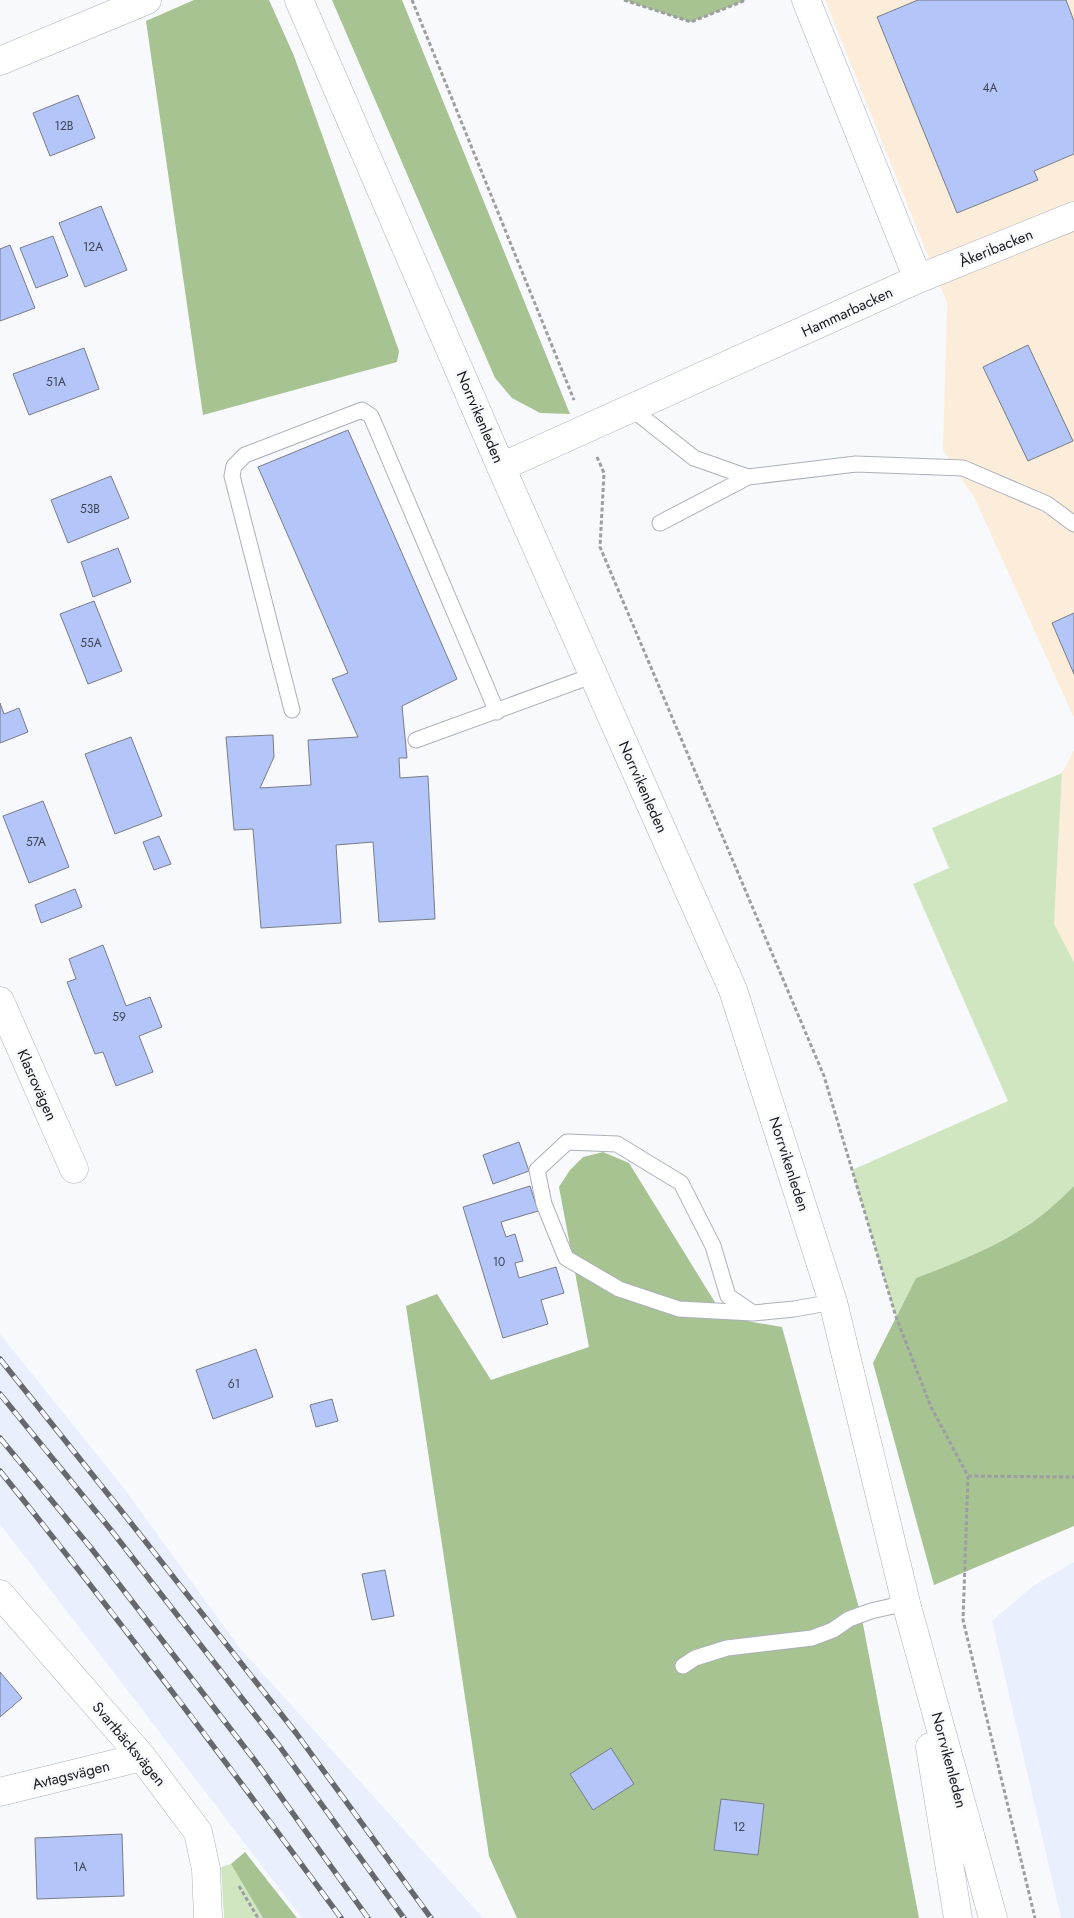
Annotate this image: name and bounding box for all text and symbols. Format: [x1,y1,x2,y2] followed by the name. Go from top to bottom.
[983,79,998,97] house number: 4A
[55,117,74,135] house number: 12B
[956,223,1036,273] street label: Åkeribacken
[83,238,103,256] house number: 12A
[798,281,896,343] street label: Hammarbacken
[451,367,509,467] street label: Norrvikenleden
[46,373,66,391] house number: 51A
[80,500,100,518] house number: 53B
[80,634,102,652] house number: 55A
[613,738,673,836] street label: Norrvikenleden
[26,833,46,851] house number: 57A
[112,1008,126,1026] house number: 59
[11,1046,63,1124] street label: Klasrovägen
[763,1114,815,1214] street label: Norrvikenleden
[493,1253,505,1271] house number: 10
[228,1375,240,1393] house number: 61
[87,1697,171,1791] street label: Svartbäcksvägen
[926,1710,972,1810] street label: Norrvikenleden
[30,1755,112,1795] street label: Avtagsvägen
[733,1818,745,1836] house number: 12
[73,1858,87,1876] house number: 1A

